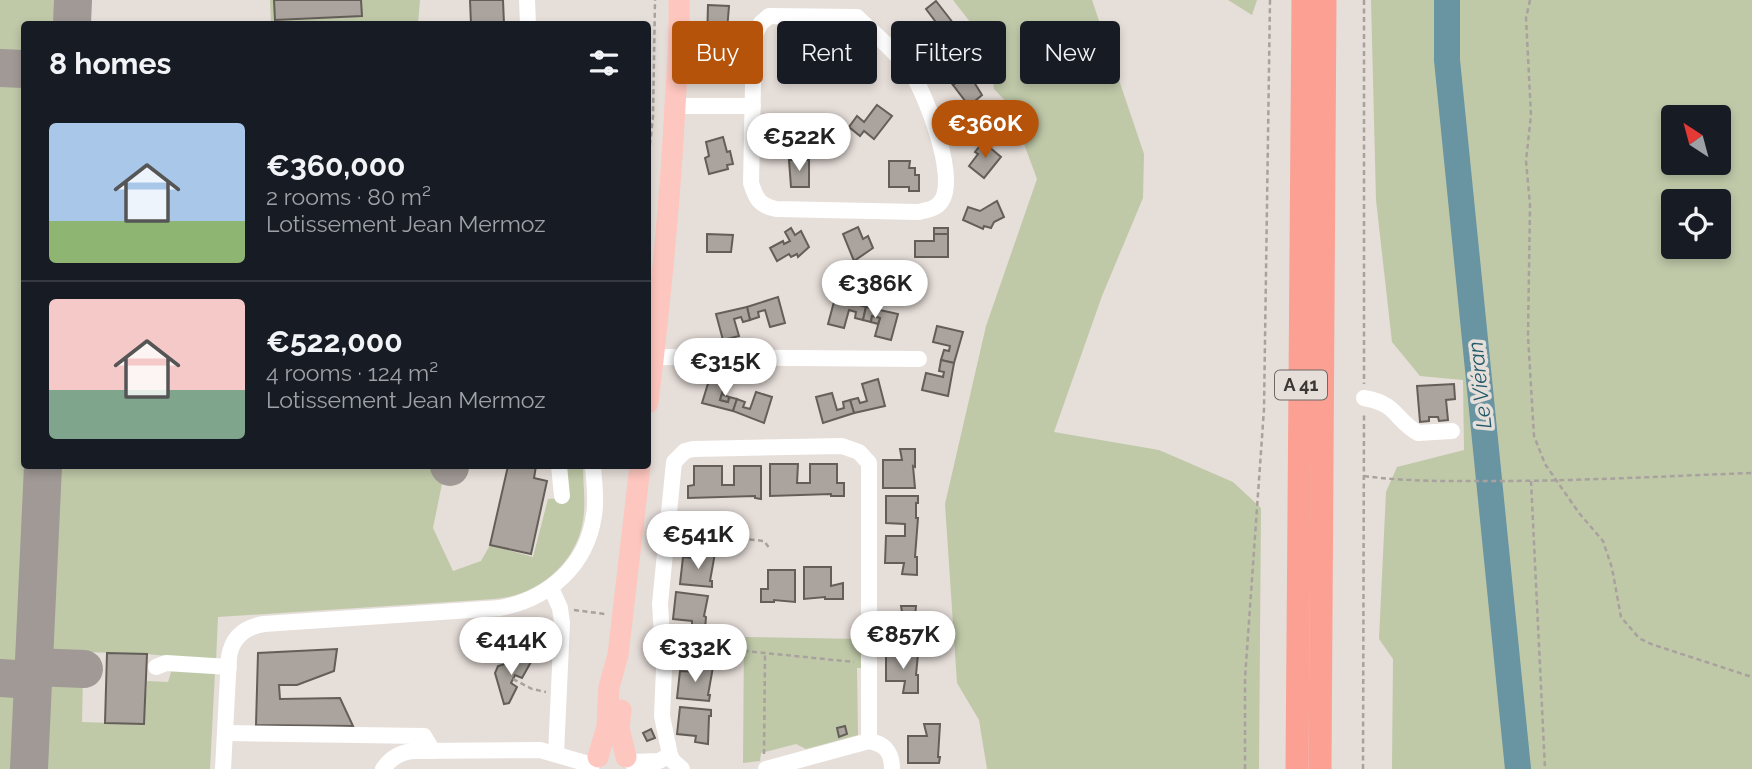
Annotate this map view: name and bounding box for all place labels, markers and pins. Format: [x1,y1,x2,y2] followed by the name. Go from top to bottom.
[936,100,1034,160] pin: €360K
[750,114,848,173] pin: €522K
[826,260,924,320] pin: €386K
[676,338,774,398] pin: €315K
[649,512,747,571] pin: €541K
[854,612,952,671] pin: €857K
[462,618,560,677] pin: €414K
[646,624,744,684] pin: €332K

